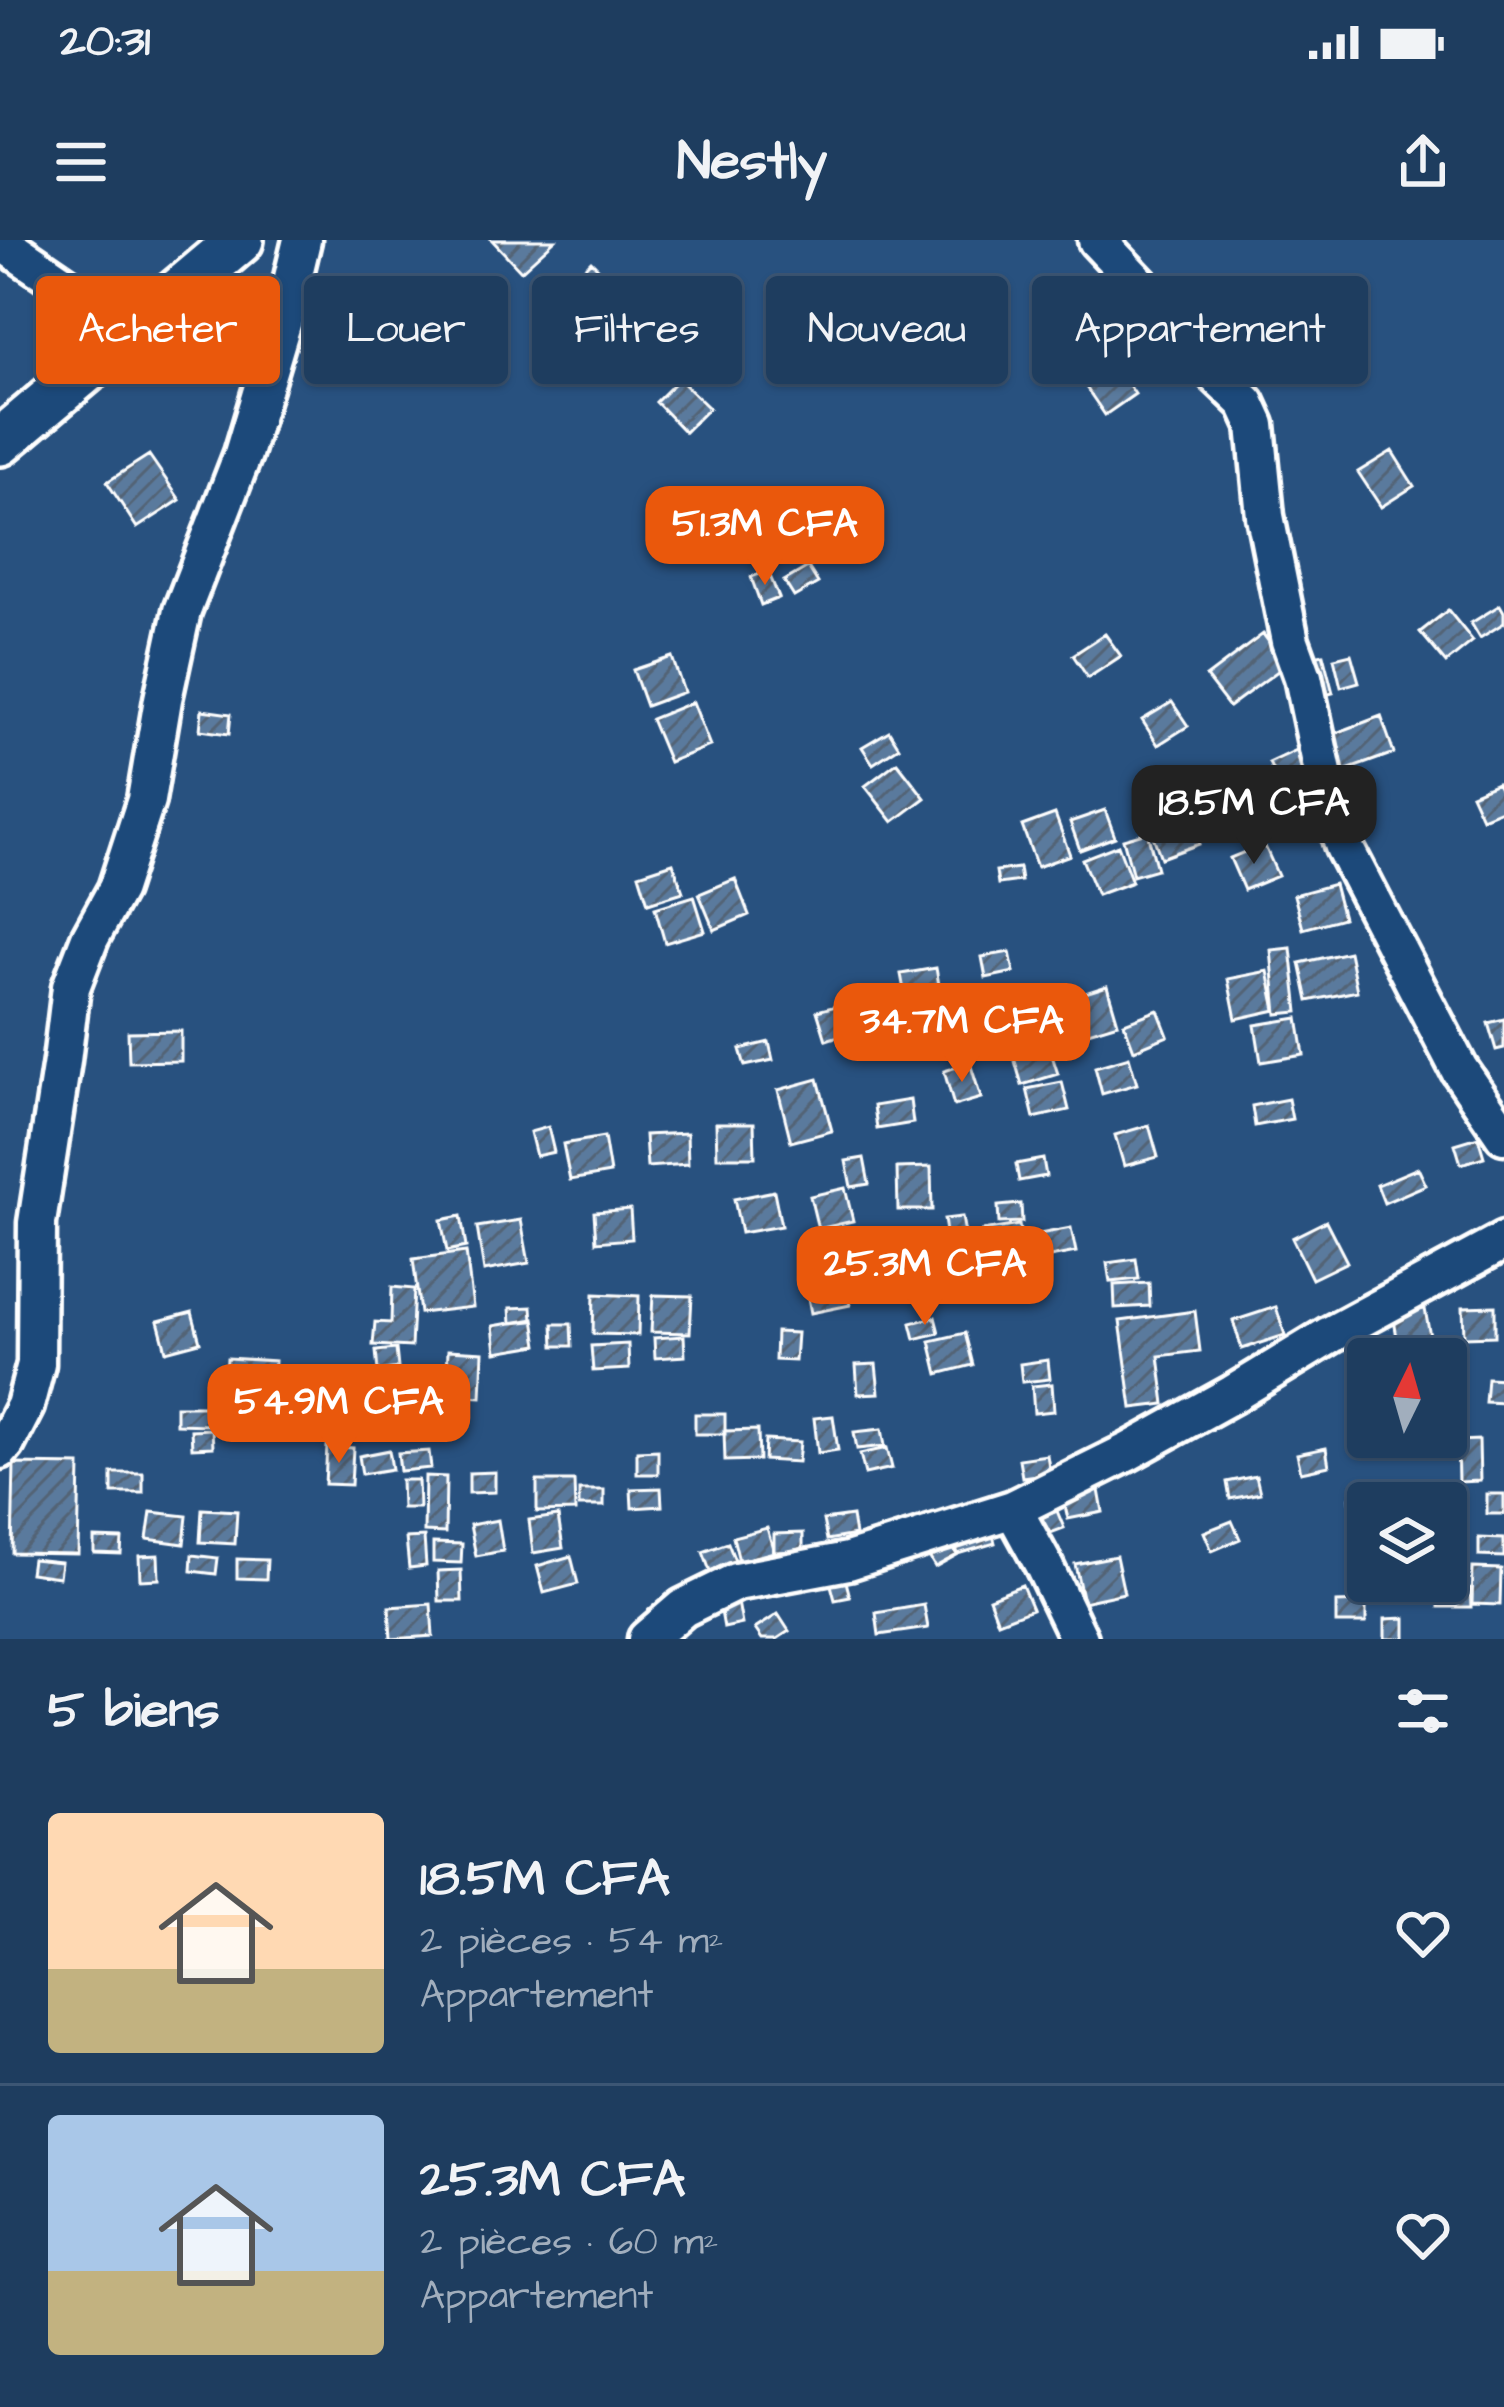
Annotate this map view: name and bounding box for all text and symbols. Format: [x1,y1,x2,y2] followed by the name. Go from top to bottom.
[60,11,150,73] text: 20:31
[677,125,827,200] text: Nestly
[48,129,114,195] icon: menu
[1390,129,1456,195] icon: share
[36,276,280,384] chip: Acheter
[304,276,508,384] chip: Louer
[532,276,742,384] chip: Filtres
[766,276,1008,384] chip: Nouveau
[1032,276,1368,384] chip: Appartement
[628,486,902,588] pin: 51.3M CFA
[672,498,858,552] text: 51.3M CFA
[1117,765,1391,867] pin: 18.5M CFA
[1159,777,1349,831] text: 18.5M CFA
[825,983,1099,1085] pin: 34.7M CFA
[860,995,1064,1049] text: 34.7M CFA
[788,1226,1062,1328] pin: 25.3M CFA
[824,1238,1026,1292] text: 25.3M CFA
[1347,1338,1467,1458] north arrow
[1347,1338,1467,1602] map controls
[202,1364,476,1466] pin: 54.9M CFA
[234,1376,444,1430] text: 54.9M CFA
[1347,1482,1467,1602] button: layers
[48,1676,220,1747] text: 5 biens
[1390,1678,1456,1744] icon: filters
[420,1844,670,1915] text: 18.5M CFA
[144,1861,288,2005] icon: home
[1390,1900,1456,1966] icon: heart
[420,1915,723,1969] text: 2 pièces · 54 m²
[420,1969,653,2023] text: Appartement
[420,2145,685,2216] text: 25.3M CFA
[144,2163,288,2307] icon: home
[1390,2202,1456,2268] icon: heart
[420,2216,718,2270] text: 2 pièces · 60 m²
[420,2270,653,2324] text: Appartement

